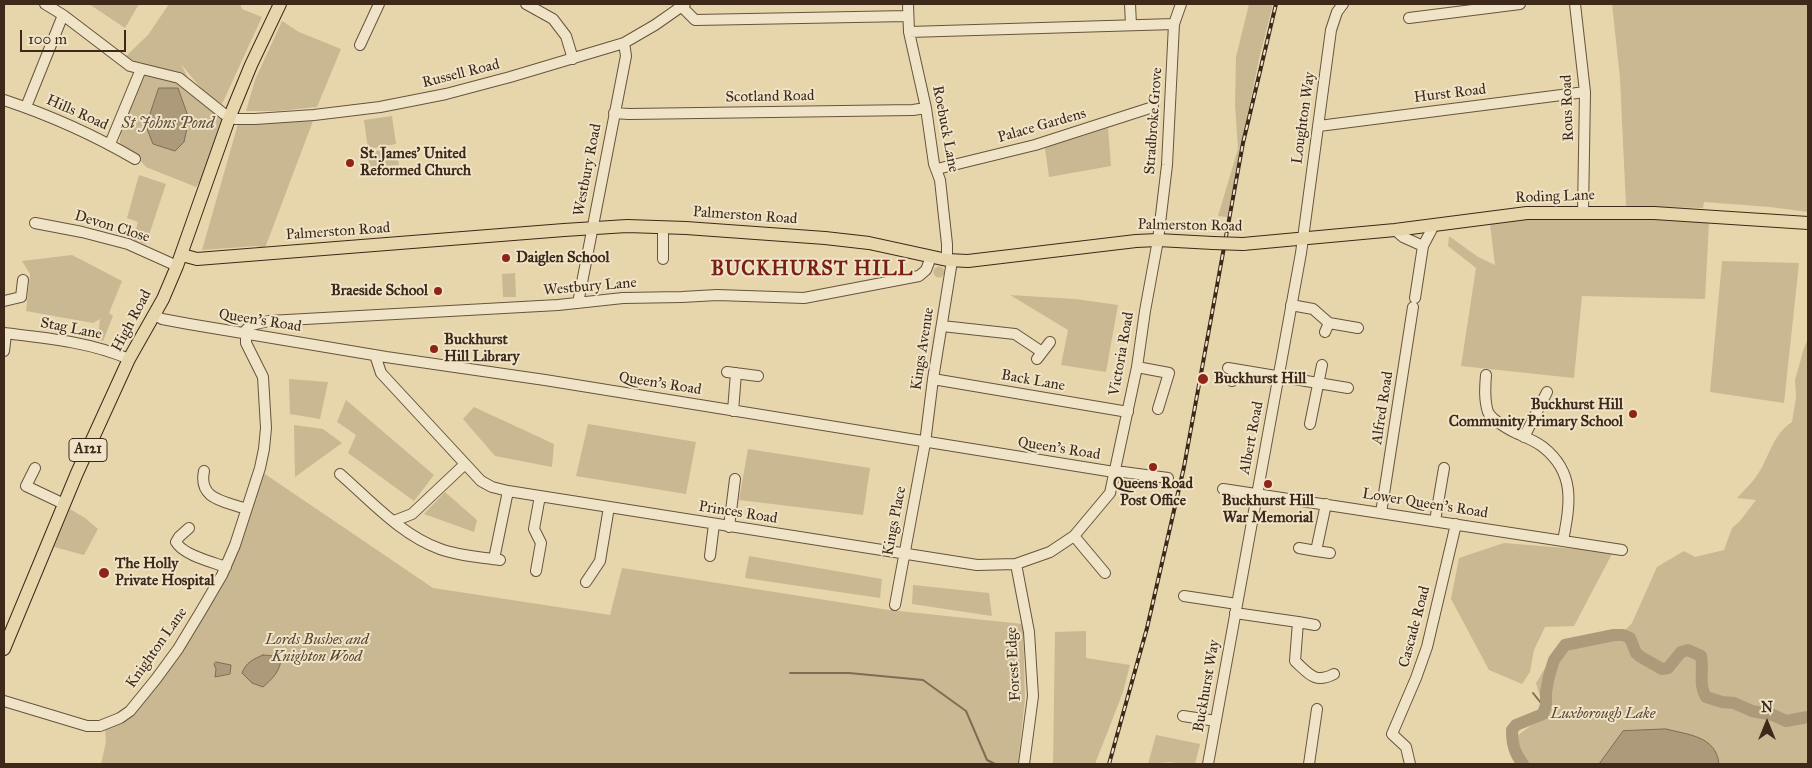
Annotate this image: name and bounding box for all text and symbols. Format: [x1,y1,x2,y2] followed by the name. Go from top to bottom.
[22,20,129,52] scale bar
[28,30,67,48] text: 100 m
[421,56,501,92] street label: Russell Road
[1141,67,1167,175] street label: Stradbroke Grove
[1289,71,1319,165] street label: Loughton Way
[1558,74,1578,142] street label: Rous Road
[1413,81,1487,107] street label: Hurst Road
[928,84,962,174] street label: Roebuck Lane
[725,87,815,107] street label: Scotland Road
[43,91,111,135] street label: Hills Road
[996,105,1088,147] street label: Palace Gardens
[122,114,214,134] water label: St Johns Pond
[570,122,606,218] street label: Westbury Road
[360,145,471,180] place label: St. James' United Reformed Church
[344,157,356,169] marker: St. James' United Reformed Church
[1515,187,1595,207] street label: Roding Lane
[692,203,798,229] street label: Palmerston Road
[72,207,152,247] street label: Devon Close
[1137,216,1243,236] street label: Palmerston Road
[285,219,391,245] street label: Palmerston Road
[516,249,609,267] place label: Daiglen School
[500,252,512,264] marker: Daiglen School
[709,258,915,282] district label: BUCKHURST HILL
[543,274,637,300] street label: Westbury Lane
[331,282,428,300] place label: Braeside School
[432,285,444,297] marker: Braeside School
[108,287,156,355] street label: High Road
[217,306,303,336] street label: Queen's Road
[908,306,938,392] street label: Kings Avenue
[1106,311,1138,397] street label: Victoria Road
[39,314,103,344] street label: Stag Lane
[444,331,519,366] place label: Buckhurst Hill Library
[428,343,440,355] marker: Buckhurst Hill Library
[1000,367,1066,395] street label: Back Lane
[617,369,703,399] street label: Queen's Road
[1214,370,1306,388] place label: Buckhurst Hill
[1368,370,1398,446] street label: Alfred Road
[1196,372,1210,386] marker: Buckhurst Hill
[1449,396,1623,431] place label: Buckhurst Hill Community Primary School
[1236,400,1268,476] street label: Albert Road
[1627,408,1639,420] marker: Buckhurst Hill Community Primary School
[1016,434,1102,464] street label: Queen's Road
[69,438,107,462] road number: A121
[1147,461,1159,473] marker: Queens Road Post Office
[1113,475,1193,510] place label: Queens Road Post Office
[1262,478,1274,490] marker: Buckhurst Hill War Memorial
[879,485,911,557] street label: Kings Place
[1361,485,1489,523] street label: Lower Queen's Road
[1222,492,1314,527] place label: Buckhurst Hill War Memorial
[697,498,779,528] street label: Princes Road
[115,555,215,590] place label: The Holly Private Hospital
[97,566,111,580] marker: The Holly Private Hospital
[1395,584,1435,670] street label: Cascade Road
[123,604,191,692] street label: Knighton Lane
[1003,626,1025,702] street label: Forest Edge
[265,631,369,666] park label: Lords Bushes and Knighton Wood
[1190,638,1224,734] street label: Buckhurst Way
[1742,698,1792,748] north arrow
[1761,699,1773,716] text: N
[1551,705,1655,723] park label: Luxborough Lake

